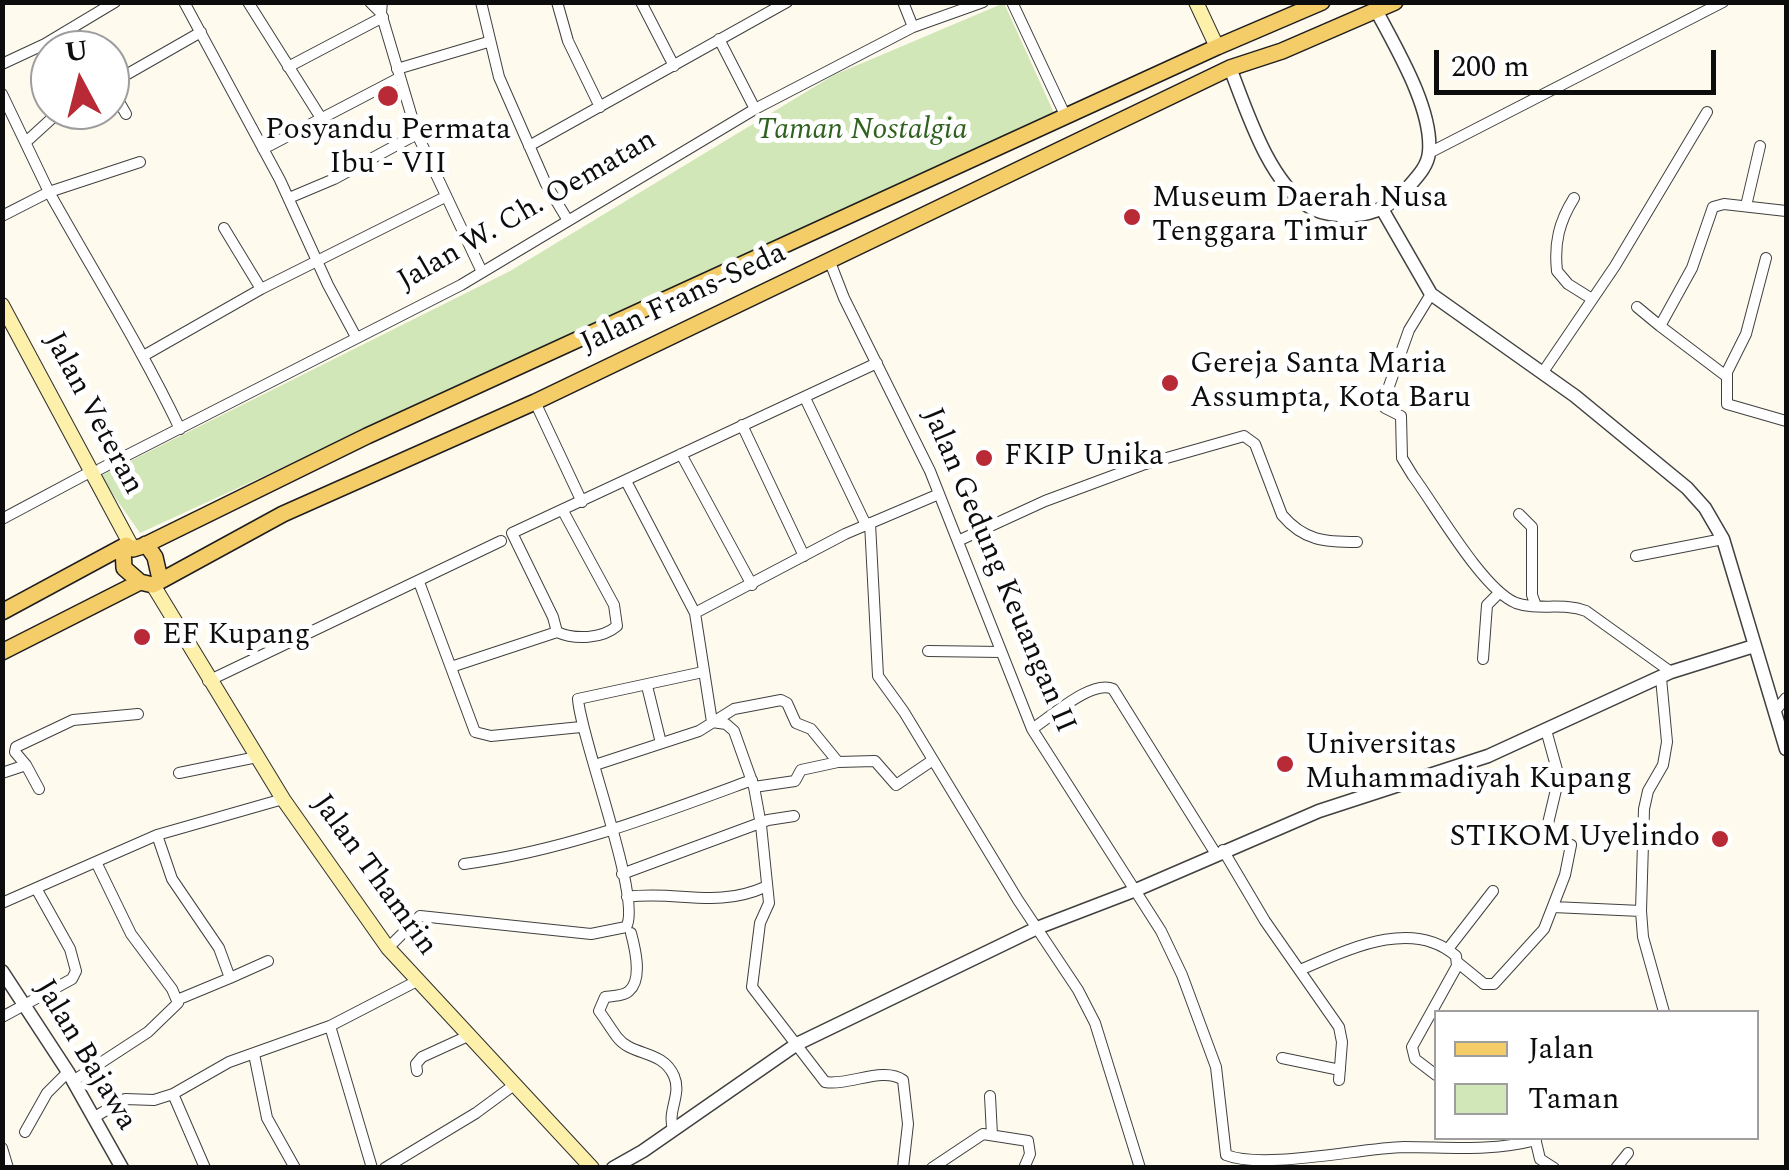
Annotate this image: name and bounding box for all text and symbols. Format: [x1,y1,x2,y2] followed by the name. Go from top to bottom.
[62,29,91,74] text: U
[30,30,130,130] north arrow
[1439,30,1722,92] scale bar
[1451,44,1529,90] text: 200 m
[375,83,401,109] marker: Posyandu Permata Ibu - VII
[265,114,511,184] place label: Posyandu Permata Ibu - VII
[756,114,968,150] park label: Taman Nostalgia
[392,123,664,301] street label: Jalan W. Ch. Oematan
[1152,182,1448,252] place label: Museum Daerah Nusa Tenggara Timur
[1121,206,1143,228] marker: Museum Daerah Nusa Tenggara Timur
[576,237,792,363] street label: Jalan Frans-Seda
[34,327,150,501] street label: Jalan Veteran
[1190,348,1471,418] place label: Gereja Santa Maria Assumpta, Kota Baru
[1159,372,1181,394] marker: Gereja Santa Maria Assumpta, Kota Baru
[912,403,1082,739] street label: Jalan Gedung Keuangan II
[1004,440,1164,476] place label: FKIP Unika
[973,447,995,469] marker: FKIP Unika
[162,619,310,655] place label: EF Kupang
[131,626,153,648] marker: EF Kupang
[1305,729,1632,800] place label: Universitas Muhammadiyah Kupang
[1274,753,1296,775] marker: Universitas Muhammadiyah Kupang
[302,788,444,964] street label: Jalan Thamrin
[1450,821,1700,857] place label: STIKOM Uyelindo
[1709,828,1731,850] marker: STIKOM Uyelindo
[25,974,143,1138] street label: Jalan Bajawa
[1434,1010,1759,1140] legend
[1528,1026,1594,1072] text: Jalan
[1528,1076,1619,1122] text: Taman

